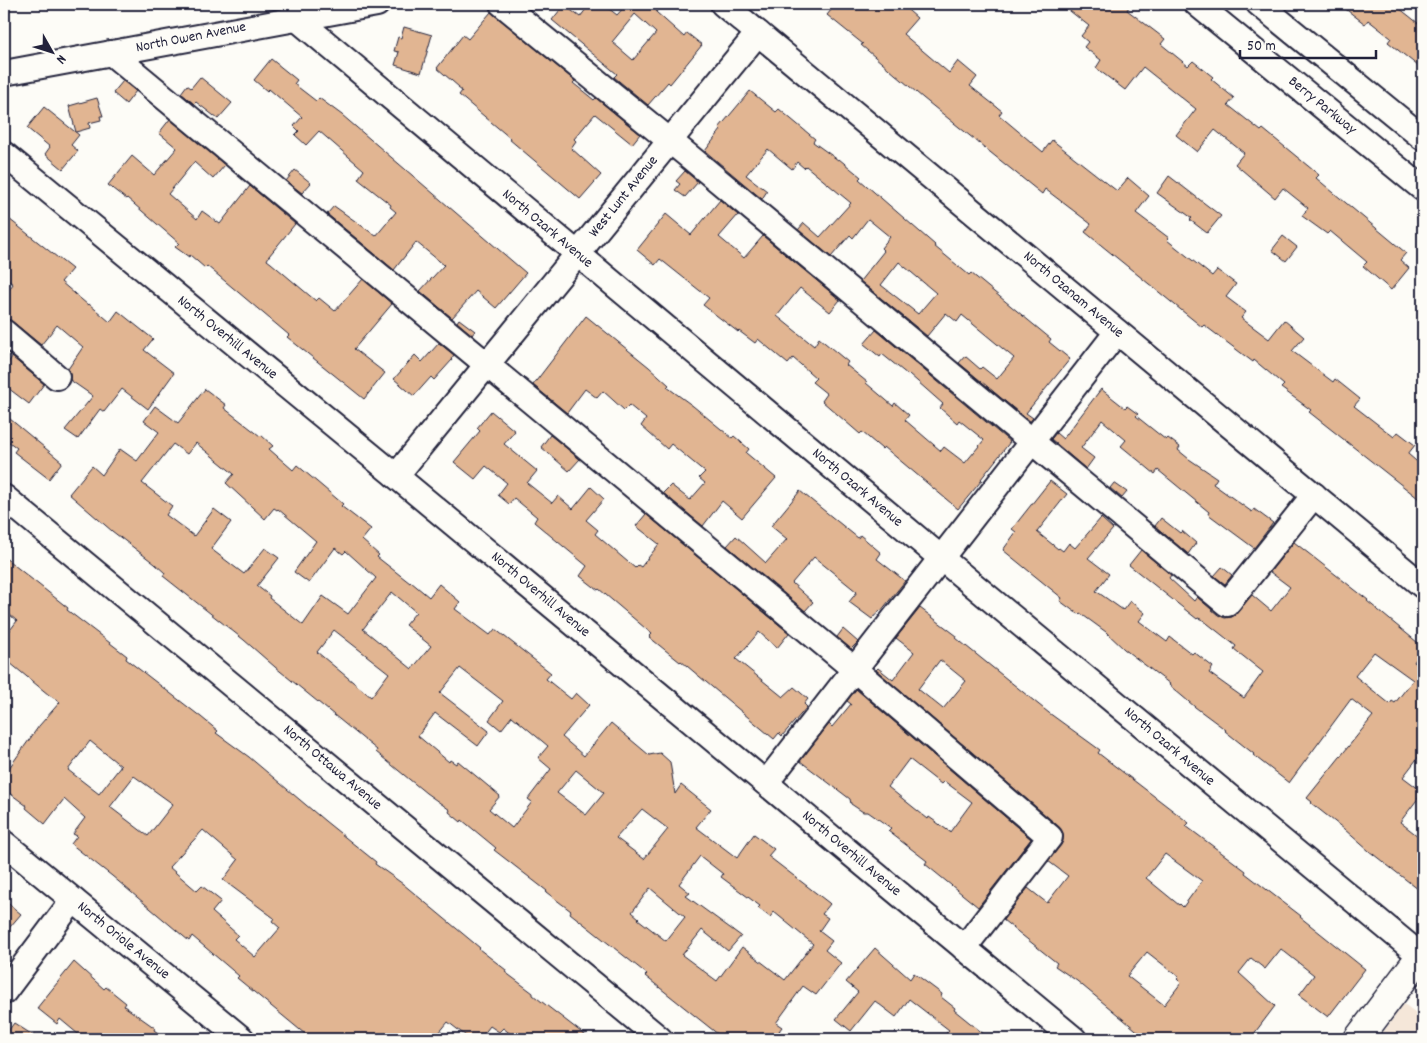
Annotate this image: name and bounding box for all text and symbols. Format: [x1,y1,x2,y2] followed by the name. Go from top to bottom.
[134,16,248,59] street label: North Owen Avenue
[28,28,78,78] north arrow
[1240,28,1376,60] scale bar
[1247,36,1276,58] text: 50 m
[51,50,70,68] text: N
[1283,71,1362,141] street label: Berry Parkway
[584,151,664,243] street label: West Lunt Avenue
[497,184,598,274] street label: North Ozark Avenue
[1018,246,1128,344] street label: North Ozanam Avenue
[172,291,282,386] street label: North Overhill Avenue
[807,443,908,533] street label: North Ozark Avenue
[486,547,595,643] street label: North Overhill Avenue
[1119,702,1220,792] street label: North Ozark Avenue
[278,720,387,816] street label: North Ottawa Avenue
[797,806,906,902] street label: North Overhill Avenue
[72,897,174,986] street label: North Oriole Avenue

